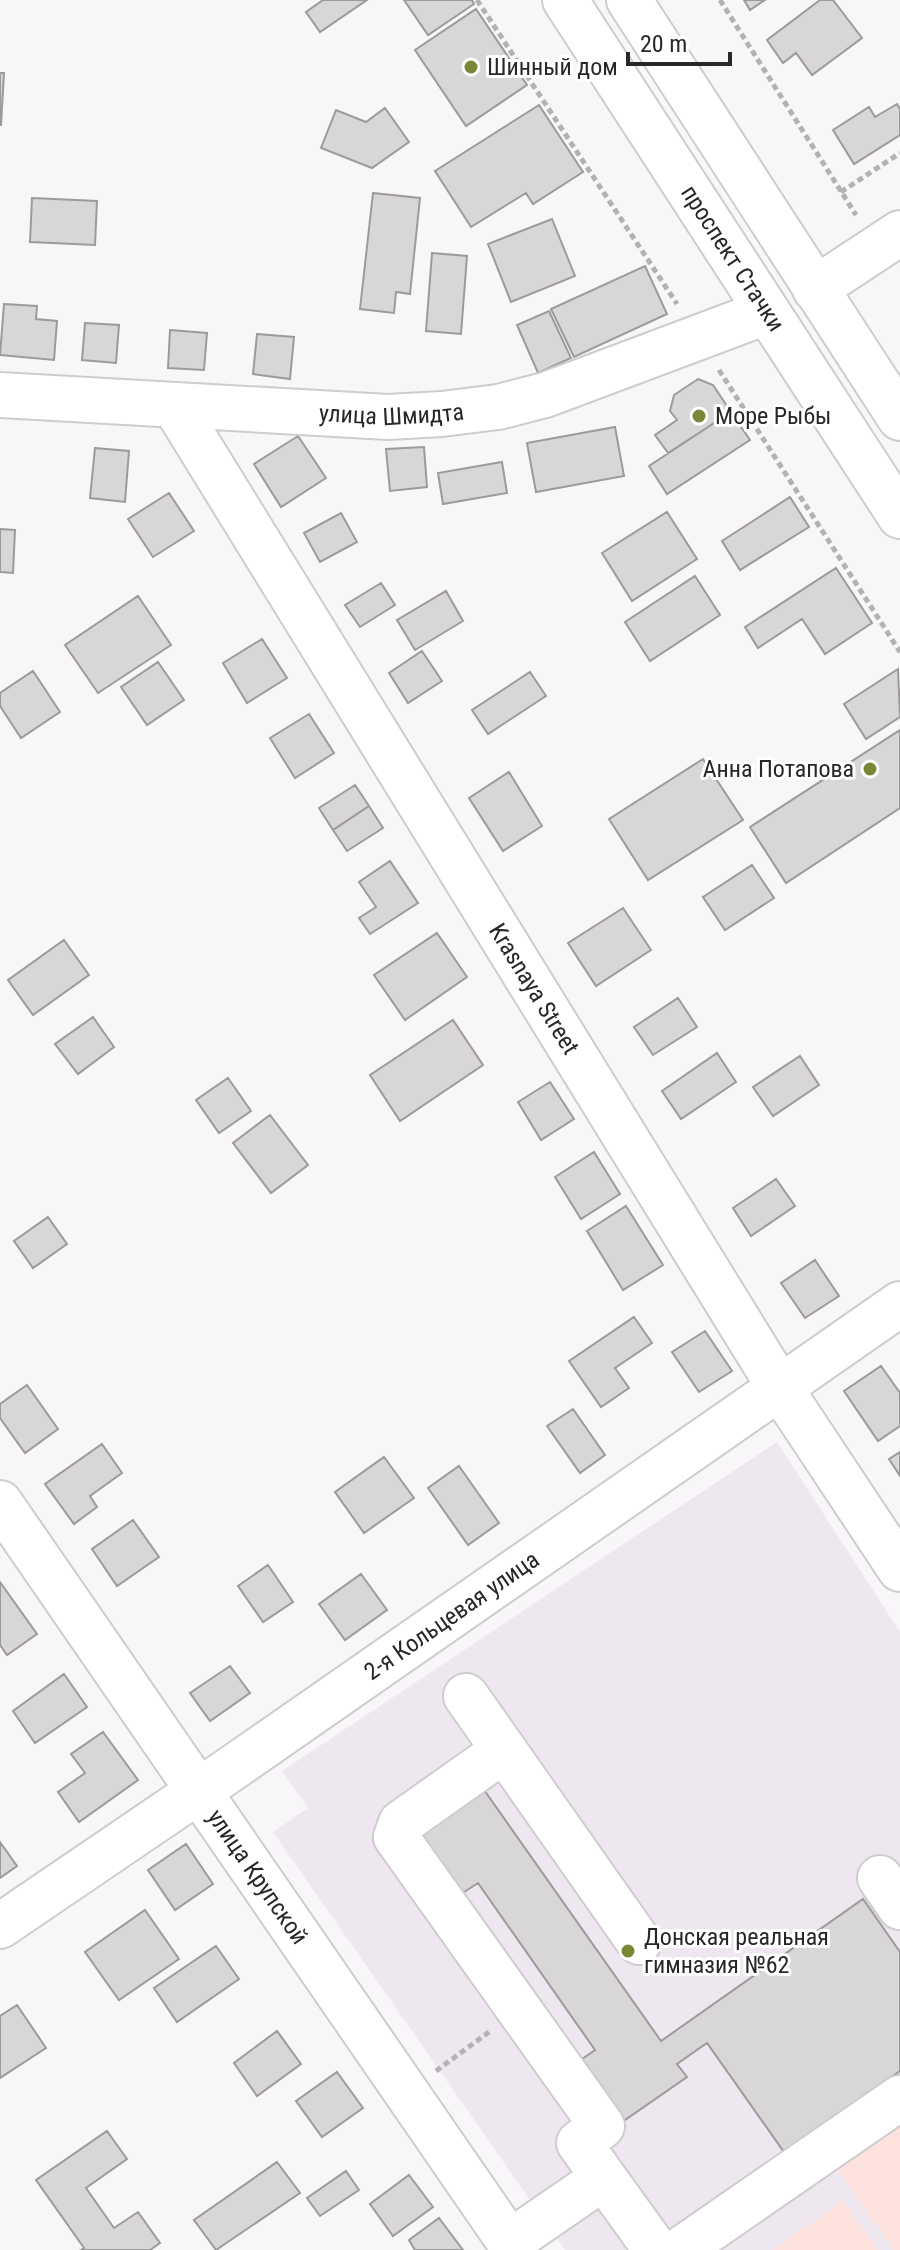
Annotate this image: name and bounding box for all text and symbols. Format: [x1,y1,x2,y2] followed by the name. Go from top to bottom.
[628,16,730,66] scale bar
[640,30,687,58] text: 20 m
[487,53,618,81] place label: Шинный дом
[462,58,480,76] marker: Шинный дом
[675,180,790,337] street label: проспект Стачки
[318,397,465,431] street label: улица Шмидта
[715,402,831,430] place label: Море Рыбы
[690,407,708,425] marker: Море Рыбы
[703,755,854,783] place label: Анна Потапова
[861,760,879,778] marker: Анна Потапова
[483,918,585,1059] street label: Krasnaya Street
[359,1545,544,1686] street label: 2-я Кольцевая улица
[201,1804,314,1950] street label: улица Крупской
[644,1923,829,1979] place label: Донская реальная гимназия №62
[619,1942,637,1960] marker: Донская реальная гимназия №62

